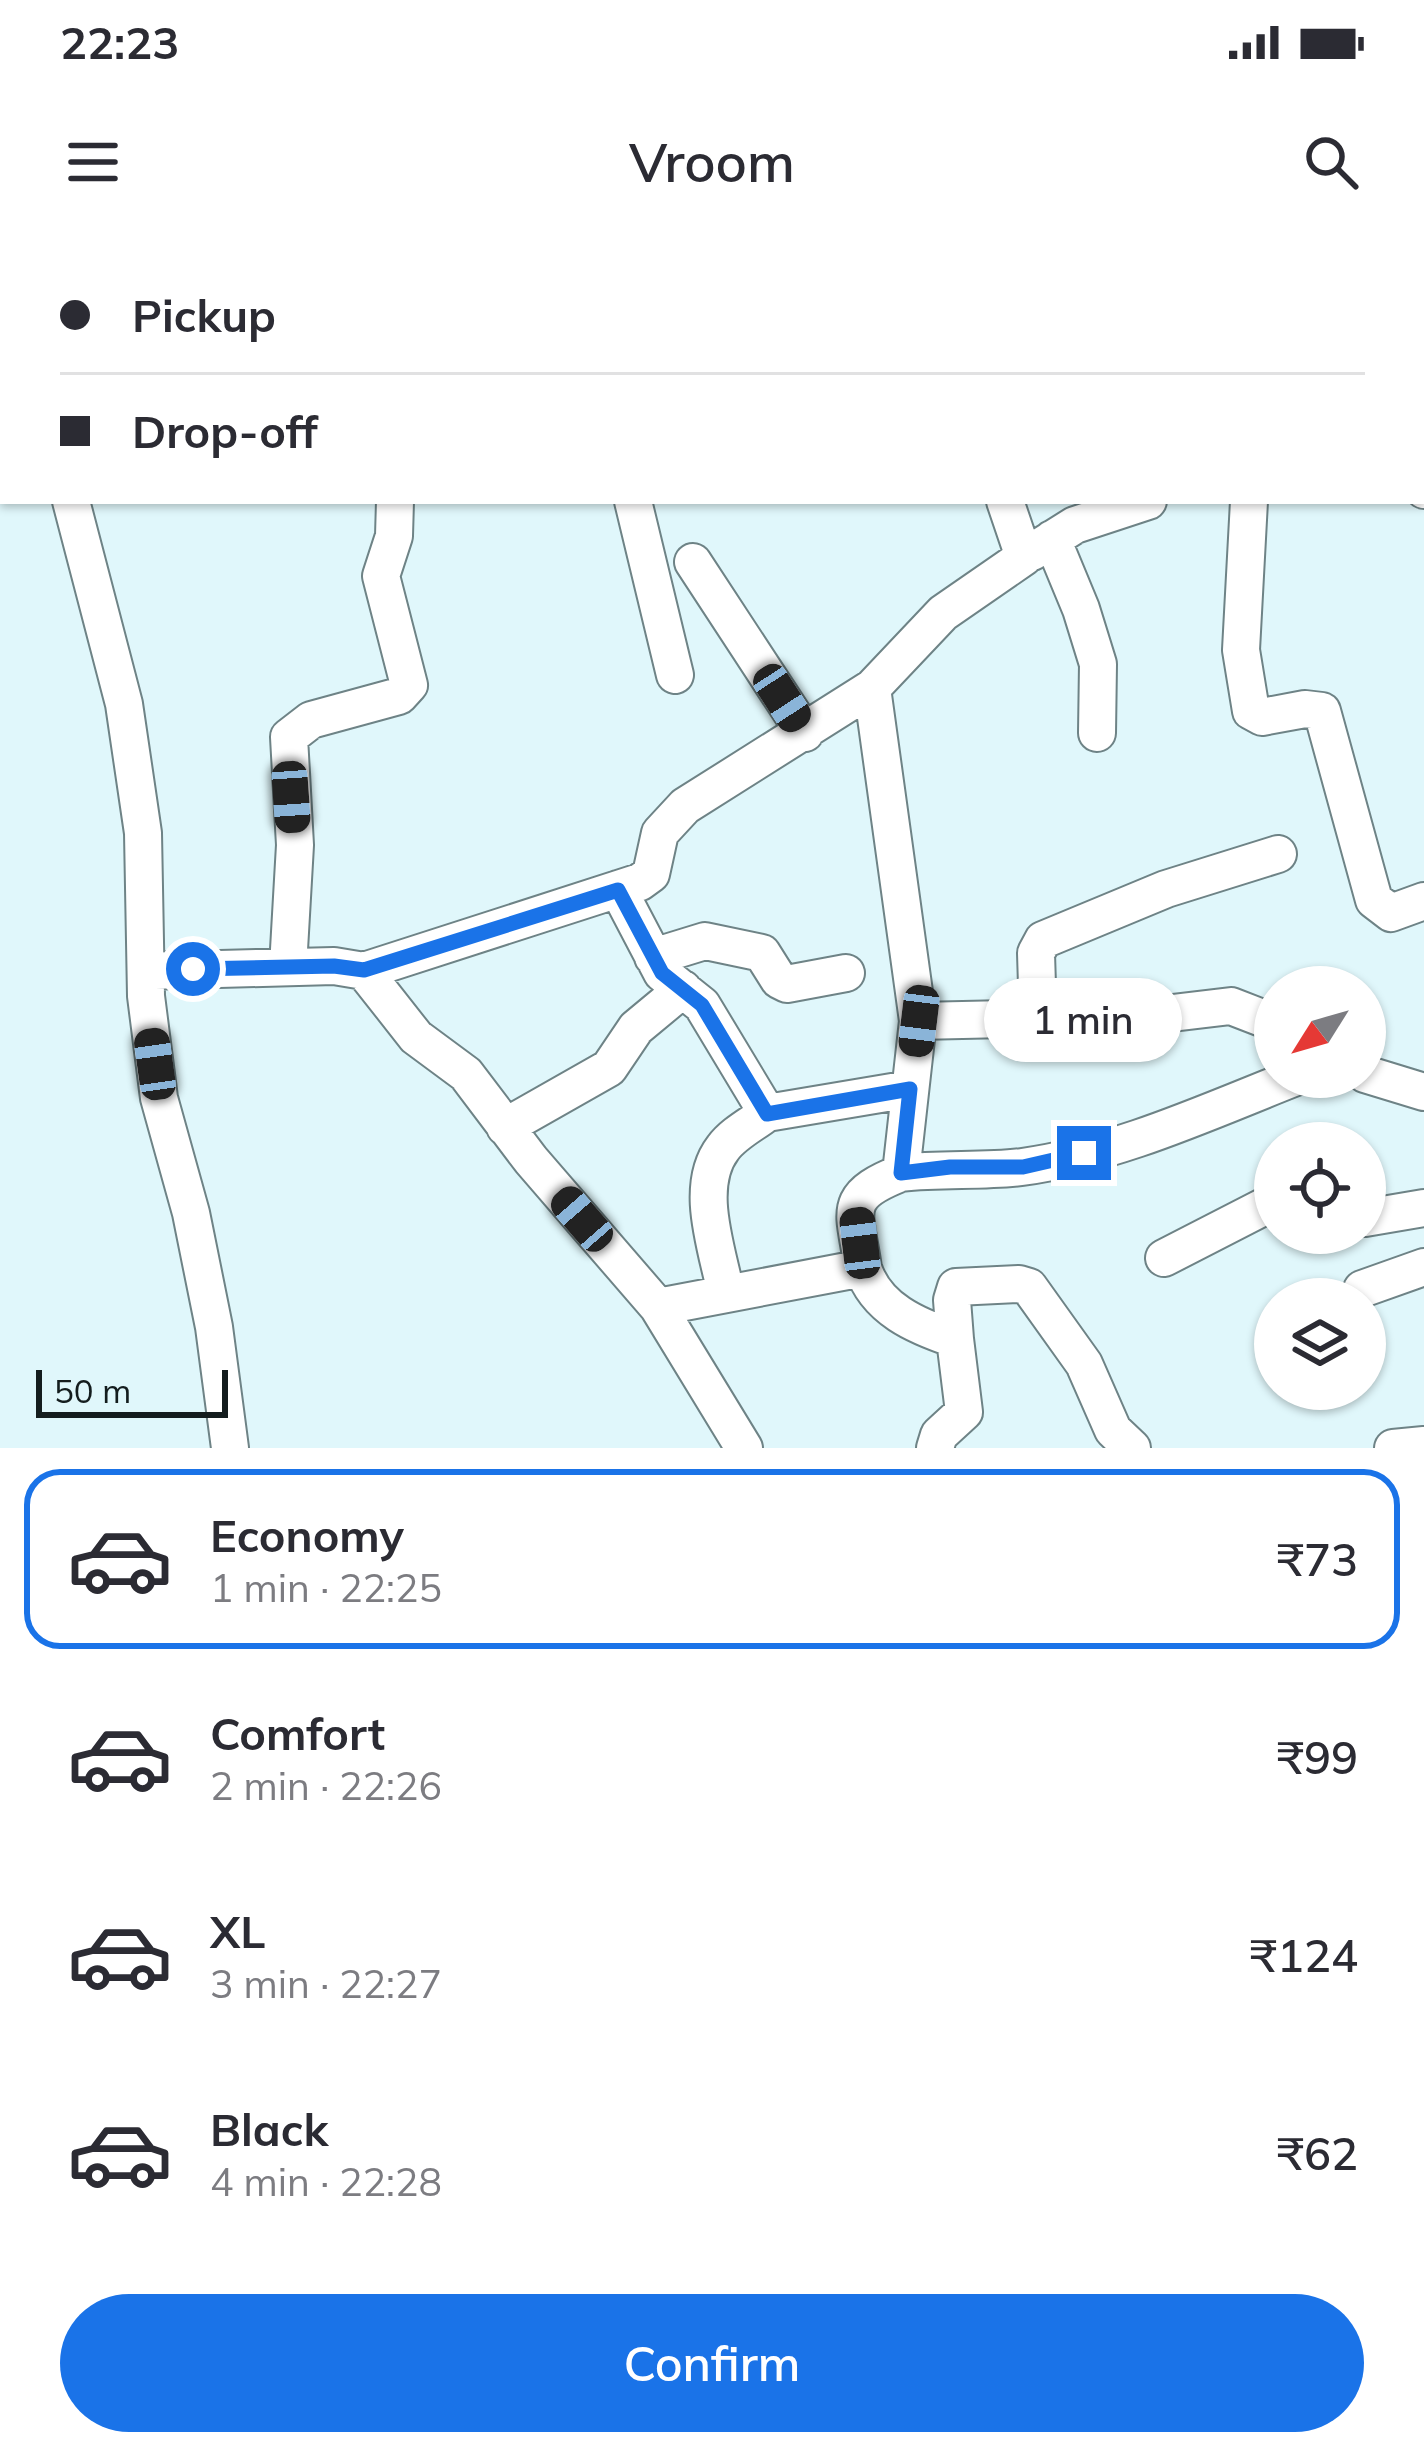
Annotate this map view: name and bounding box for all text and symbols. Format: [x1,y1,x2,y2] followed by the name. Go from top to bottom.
[60,14,179,70] text: 22:23
[629,128,795,196] text: Vroom
[60,129,126,195] icon: menu
[1298,129,1364,195] icon: search
[132,287,276,343] text: Pickup
[132,403,318,459] text: Drop-off
[747,658,817,738] car
[271,760,311,834] car
[166,942,220,996] route start
[1254,966,1386,1098] north arrow
[1254,966,1386,1410] map controls
[985,979,1183,1063] callout: 1 min
[897,983,941,1059] car
[1032,995,1134,1044] text: 1 min
[132,1026,178,1102] car
[1254,1122,1386,1254] button: locate
[1057,1126,1111,1180] route end
[545,1180,619,1258] car
[838,1205,882,1281] car
[1254,1278,1386,1410] button: layers
[36,1364,228,1417] scale bar
[54,1370,131,1411] text: 50 m
[66,1505,174,1613] icon: car
[210,1507,404,1563] text: Economy
[1277,1531,1358,1587] text: ₹73
[210,1563,442,1612] text: 1 min · 22:25
[66,1703,174,1811] icon: car
[210,1705,385,1761] text: Comfort
[1277,1729,1358,1785] text: ₹99
[210,1761,442,1810] text: 2 min · 22:26
[66,1901,174,2009] icon: car
[210,1903,265,1959] text: XL
[1250,1927,1358,1983] text: ₹124
[210,1959,442,2008] text: 3 min · 22:27
[66,2099,174,2207] icon: car
[210,2101,328,2157] text: Black
[1277,2125,1358,2181] text: ₹62
[210,2157,442,2206] text: 4 min · 22:28
[60,2294,1364,2432] button: Confirm

